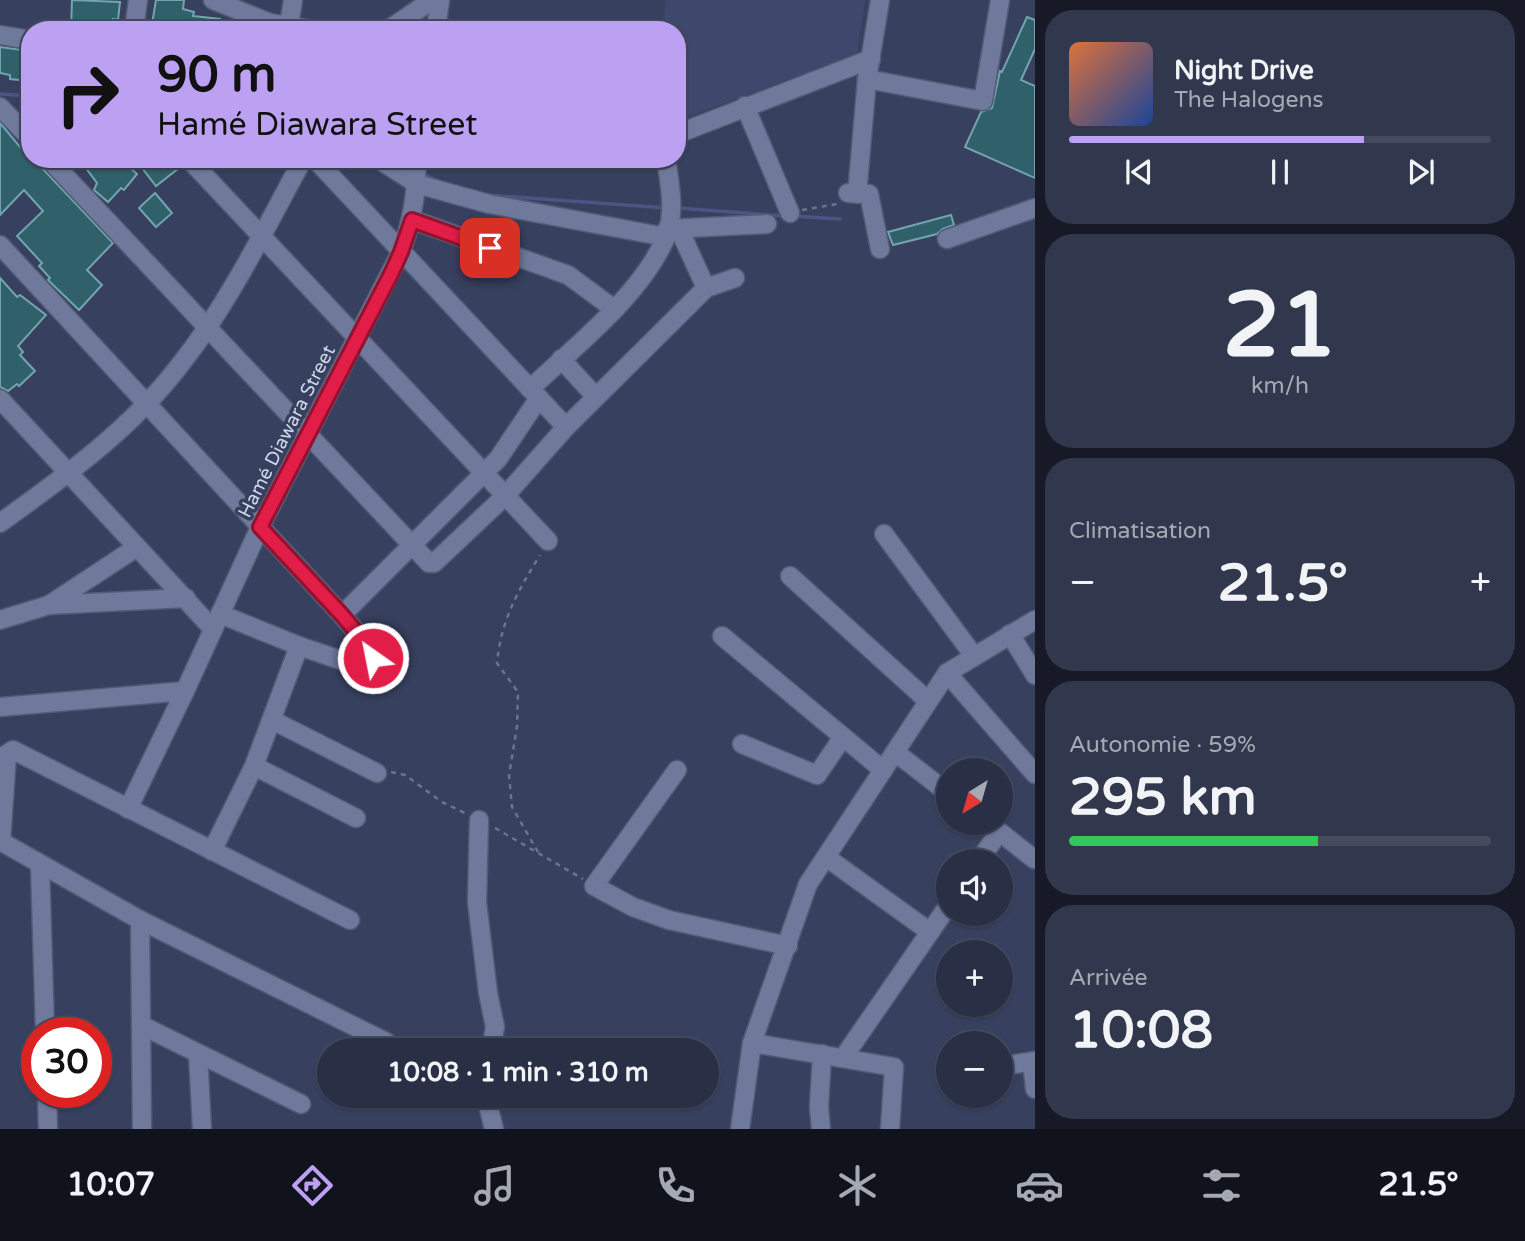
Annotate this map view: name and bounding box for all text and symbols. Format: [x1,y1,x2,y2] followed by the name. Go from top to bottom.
[157,46,276,105] text: 90 m
[42,49,133,140] icon: right
[1174,55,1314,86] text: Night Drive
[1174,86,1323,114] text: The Halogens
[157,106,477,144] text: Hamé Diawara Street
[1120,153,1158,191] icon: previous
[1261,153,1299,191] icon: pause
[1402,153,1440,191] icon: next
[460,218,520,278] pin
[471,229,509,267] icon: arrive
[1223,271,1337,381] text: 21
[234,342,340,521] street label: Hamé Diawara Street
[1251,372,1309,400] text: km/h
[1069,517,1211,545] text: Climatisation
[1218,552,1348,615] text: 21.5°
[1069,560,1096,606] text: −
[1470,560,1491,606] text: +
[336,621,410,695] position arrow
[1069,731,1256,759] text: Autonomie · 59%
[936,758,1013,835] north arrow
[936,758,1013,1108] map controls
[1069,766,1257,829] text: 295 km
[936,849,1013,926] button: sound
[936,940,1013,1017] button: +
[1069,964,1147,992] text: Arrivée
[1069,999,1213,1062] text: 10:08
[21,1017,112,1108] speed limit sign: 30
[936,1031,1013,1108] button: −
[387,1057,649,1088] text: 10:08 · 1 min · 310 m
[288,1161,337,1210] icon: directions
[470,1161,519,1210] icon: music
[651,1161,700,1210] icon: phone
[833,1161,882,1210] icon: climate
[1015,1161,1064,1210] icon: car
[1197,1161,1246,1210] icon: filters
[66,1166,155,1204] text: 10:07
[1378,1166,1459,1204] text: 21.5°

